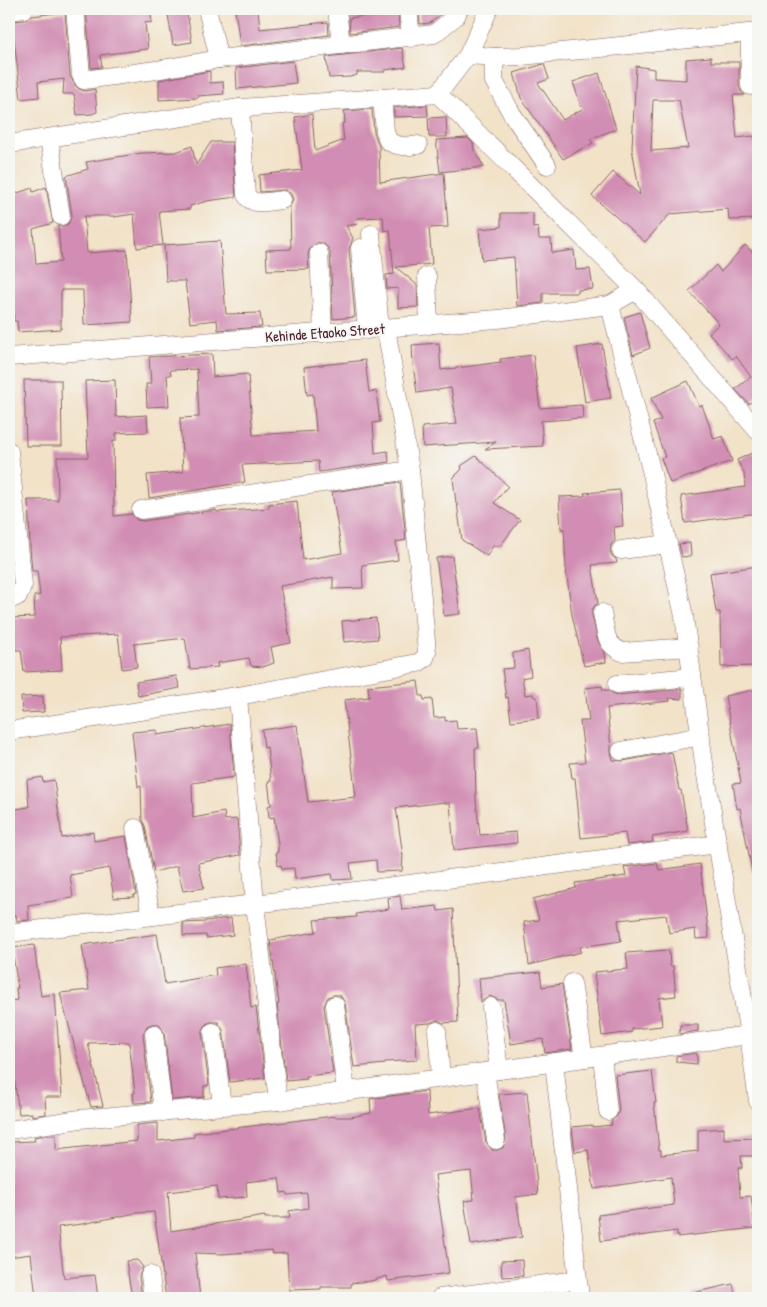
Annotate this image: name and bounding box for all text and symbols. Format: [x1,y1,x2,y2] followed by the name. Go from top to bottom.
[264,318,386,347] street label: Kehinde Etaoko Street

